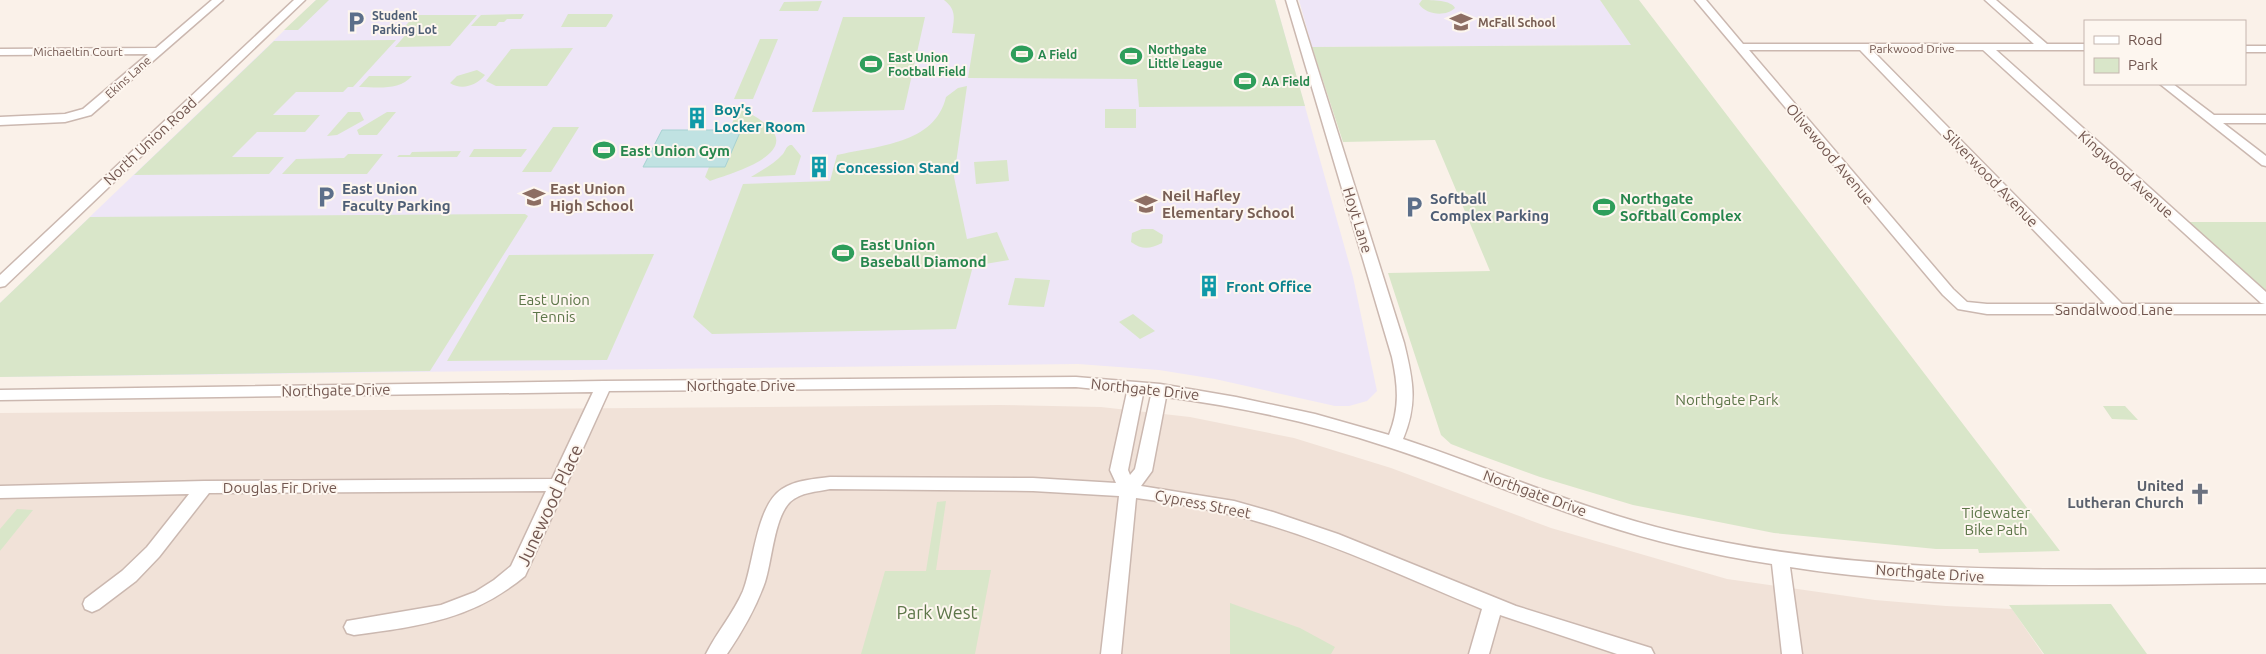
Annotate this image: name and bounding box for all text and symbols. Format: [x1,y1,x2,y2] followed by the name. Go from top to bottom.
[343,9,369,35] parking icon: Student Parking Lot
[372,9,437,36] place label: Student Parking Lot
[1448,9,1474,35] school or university icon: McFall School
[1478,16,1556,29] place label: McFall School
[2084,20,2246,85] legend
[2128,31,2163,48] text: Road
[1009,41,1035,67] sports icon: A Field
[1869,42,1955,55] street label: Parkwood Drive
[1118,43,1144,69] sports icon: Northgate Little League
[1148,43,1223,70] place label: Northgate Little League
[33,45,123,58] street label: Michaeltin Court
[1038,48,1077,61] place label: A Field
[858,51,884,77] sports icon: East Union Football Field
[888,51,966,78] place label: East Union Football Field
[103,53,153,101] street label: Ekins Lane
[2128,56,2158,73] text: Park
[1232,68,1258,94] sports icon: AA Field
[1262,75,1310,88] place label: AA Field
[100,94,200,188] street label: North Union Road
[1783,100,1877,208] street label: Olivewood Avenue
[714,101,806,135] place label: Boy's Locker Room
[684,105,710,131] building icon: Boy's Locker Room
[1940,126,2042,230] street label: Silverwood Avenue
[2075,127,2177,221] street label: Kingwood Avenue
[591,137,617,163] sports icon: East Union Gym
[620,142,730,159] place label: East Union Gym
[806,154,832,180] building icon: Concession Stand
[836,159,959,176] place label: Concession Stand
[342,180,451,214] place label: East Union Faculty Parking
[550,180,634,214] place label: East Union High School
[313,184,339,210] parking icon: East Union Faculty Parking
[521,184,547,210] school or university icon: East Union High School
[1340,185,1376,255] street label: Hoyt Lane
[1162,187,1295,221] place label: Neil Hafley Elementary School
[1430,190,1549,224] place label: Softball Complex Parking
[1620,190,1742,224] place label: Northgate Softball Complex
[1133,191,1159,217] school or university icon: Neil Hafley Elementary School
[1401,194,1427,220] parking icon: Softball Complex Parking
[1591,194,1617,220] sports icon: Northgate Softball Complex
[860,236,987,270] place label: East Union Baseball Diamond
[830,240,856,266] sports icon: East Union Baseball Diamond
[1196,273,1222,299] building icon: Front Office
[1226,278,1312,295] place label: Front Office
[518,291,590,325] park label: East Union Tennis
[2055,301,2173,318] street label: Sandalwood Lane
[1090,375,1200,403] street label: Northgate Drive
[686,377,796,394] street label: Northgate Drive
[281,381,391,399] street label: Northgate Drive
[1675,391,1779,408] park label: Northgate Park
[512,441,586,569] street label: Junewood Place
[1481,466,1589,520] street label: Northgate Drive
[2067,477,2184,511] place label: United Lutheran Church
[223,479,337,496] street label: Douglas Fir Drive
[2187,481,2213,507] church icon: United Lutheran Church
[1154,486,1253,522] street label: Cypress Street
[1962,504,2031,538] park label: Tidewater Bike Path
[1875,561,1985,585] street label: Northgate Drive
[896,602,978,622] park label: Park West

